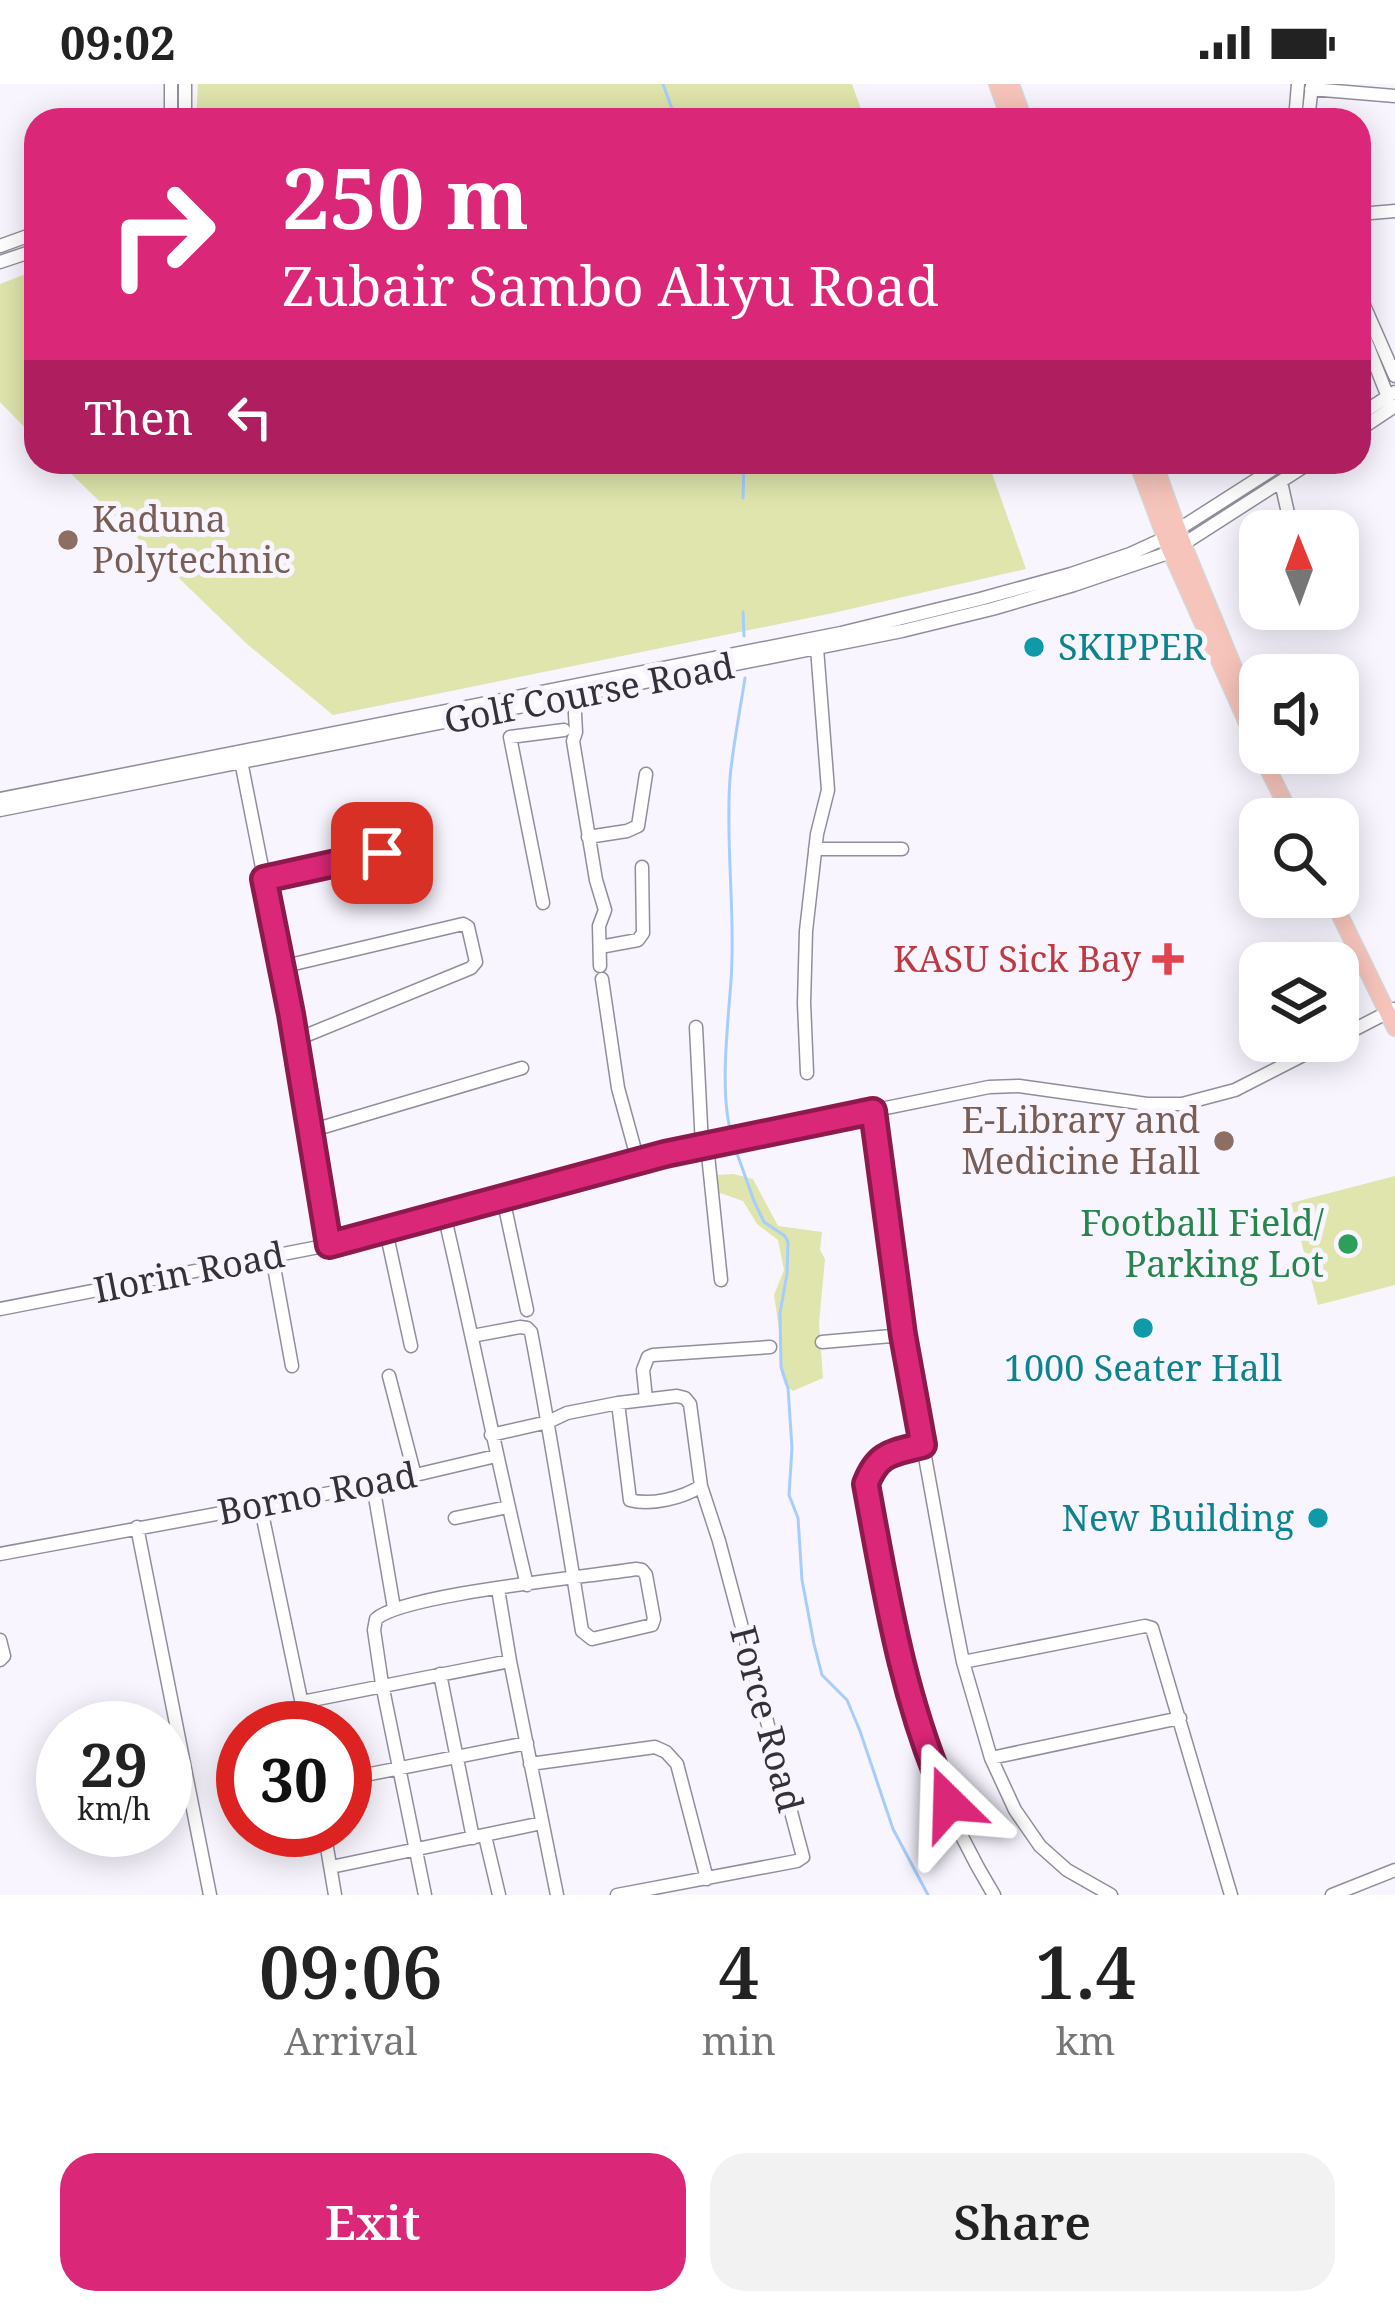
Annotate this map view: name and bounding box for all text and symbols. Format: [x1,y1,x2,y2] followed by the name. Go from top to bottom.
[60,12,175,73] text: 09:02
[282,139,529,254] text: 250 m
[84,156,240,312] icon: right
[282,248,939,322] text: Zubair Sambo Aliyu Road
[217,384,283,450] icon: left
[84,387,193,448] text: Then
[92,494,291,584] place label: Kaduna Polytechnic
[1239,510,1359,630] north arrow
[1239,510,1359,1062] map controls
[55,527,81,553] marker: Kaduna Polytechnic
[1058,622,1206,671] place label: SKIPPER
[1021,634,1047,660] marker: SKIPPER
[440,640,738,745] street label: Golf Course Road
[1239,654,1359,774] button: sound
[1239,798,1359,918] button: search
[331,802,433,904] pin
[349,820,415,886] icon: arrive
[893,934,1142,983] place label: KASU Sick Bay
[1239,942,1359,1062] button: layers
[1152,943,1184,975] marker: KASU Sick Bay
[961,1095,1200,1185] place label: E-Library and Medicine Hall
[1211,1128,1237,1154] marker: E-Library and Medicine Hall
[1080,1198,1325,1288] place label: Football Field/ Parking Lot
[90,1229,288,1314] street label: Ilorin Road
[1335,1231,1361,1257] marker: Football Field/ Parking Lot
[1130,1315,1156,1341] marker: 1000 Seater Hall
[1004,1343,1282,1392] place label: 1000 Seater Hall
[213,1449,420,1536] street label: Borno Road
[1062,1493,1294,1542] place label: New Building
[1305,1505,1331,1531] marker: New Building
[719,1620,816,1817] street label: Force Road
[216,1701,372,1857] speed limit sign: 30
[80,1723,148,1805] text: 29
[886,1740,1012,1866] position arrow
[77,1788,151,1829] text: km/h
[259,1922,443,2020] text: 09:06
[718,1922,759,2020] text: 4
[1035,1922,1136,2020] text: 1.4
[284,2013,417,2066] text: Arrival
[702,2013,776,2066] text: min
[1056,2013,1115,2066] text: km
[60,2153,686,2291] button: Exit
[710,2153,1335,2291] button: Share

